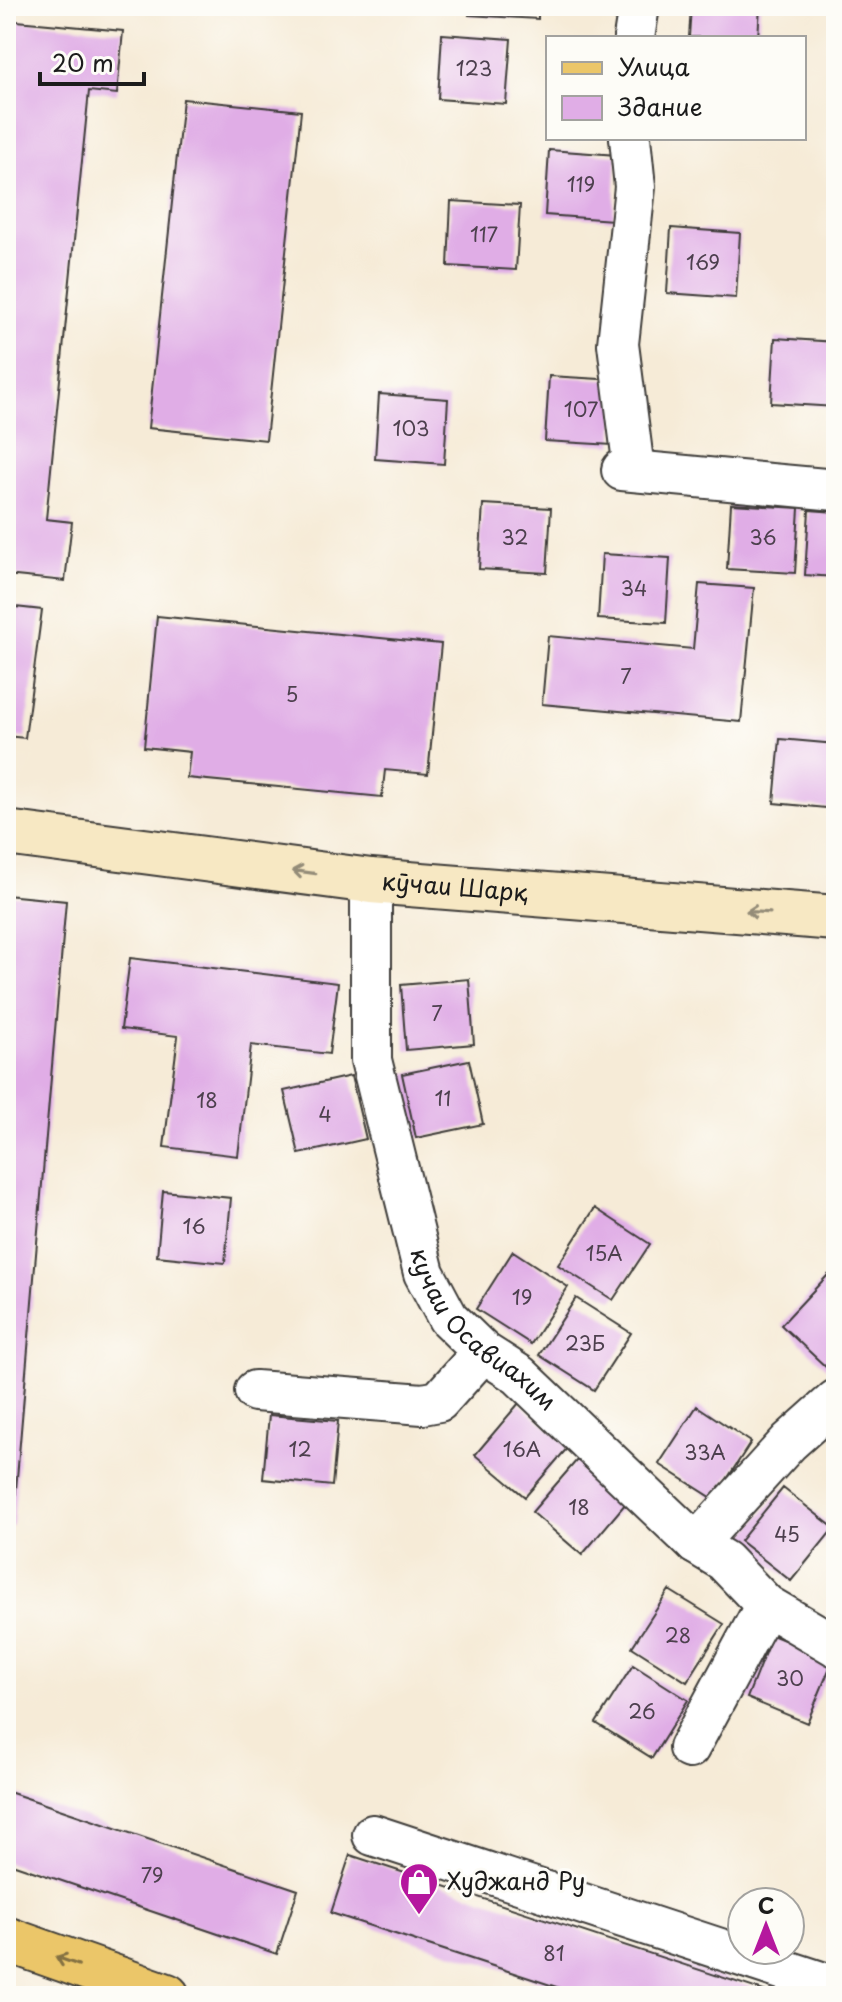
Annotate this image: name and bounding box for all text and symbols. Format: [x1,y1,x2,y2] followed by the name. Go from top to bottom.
[40,36,144,86] scale bar
[546,36,806,140] legend
[52,44,114,80] text: 20 m
[618,48,690,84] text: Улица
[456,53,492,83] house number: 123
[618,88,703,124] text: Здание
[567,169,595,199] house number: 119
[470,219,498,249] house number: 117
[686,247,720,277] house number: 169
[564,394,598,424] house number: 107
[393,413,429,443] house number: 103
[502,522,528,552] house number: 32
[749,522,777,552] house number: 36
[621,573,647,603] house number: 34
[620,661,632,691] house number: 7
[286,679,298,709] house number: 5
[380,862,530,909] street label: кӯчаи Шарқ
[292,864,317,879] one-way arrow
[745,904,772,919] one-way arrow
[431,998,443,1028] house number: 7
[435,1083,451,1113] house number: 11
[196,1085,218,1115] house number: 18
[318,1099,332,1129] house number: 4
[183,1211,206,1241] house number: 16
[585,1238,623,1268] house number: 15А
[402,1244,566,1418] street label: кучаи Осавиахим
[512,1282,532,1312] house number: 19
[565,1328,605,1358] house number: 23Б
[288,1434,312,1464] house number: 12
[503,1434,541,1464] house number: 16А
[684,1437,726,1467] house number: 33А
[568,1492,590,1522] house number: 18
[774,1519,800,1549] house number: 45
[665,1620,691,1650] house number: 28
[776,1663,804,1693] house number: 30
[628,1696,656,1726] house number: 26
[141,1860,163,1890] house number: 79
[398,1861,440,1916] shop icon: Худжанд Ру
[447,1862,585,1898] place label: Худжанд Ру
[726,1886,806,1966] north arrow
[758,1888,774,1921] text: С
[543,1938,565,1968] house number: 81
[55,1952,80,1967] one-way arrow

